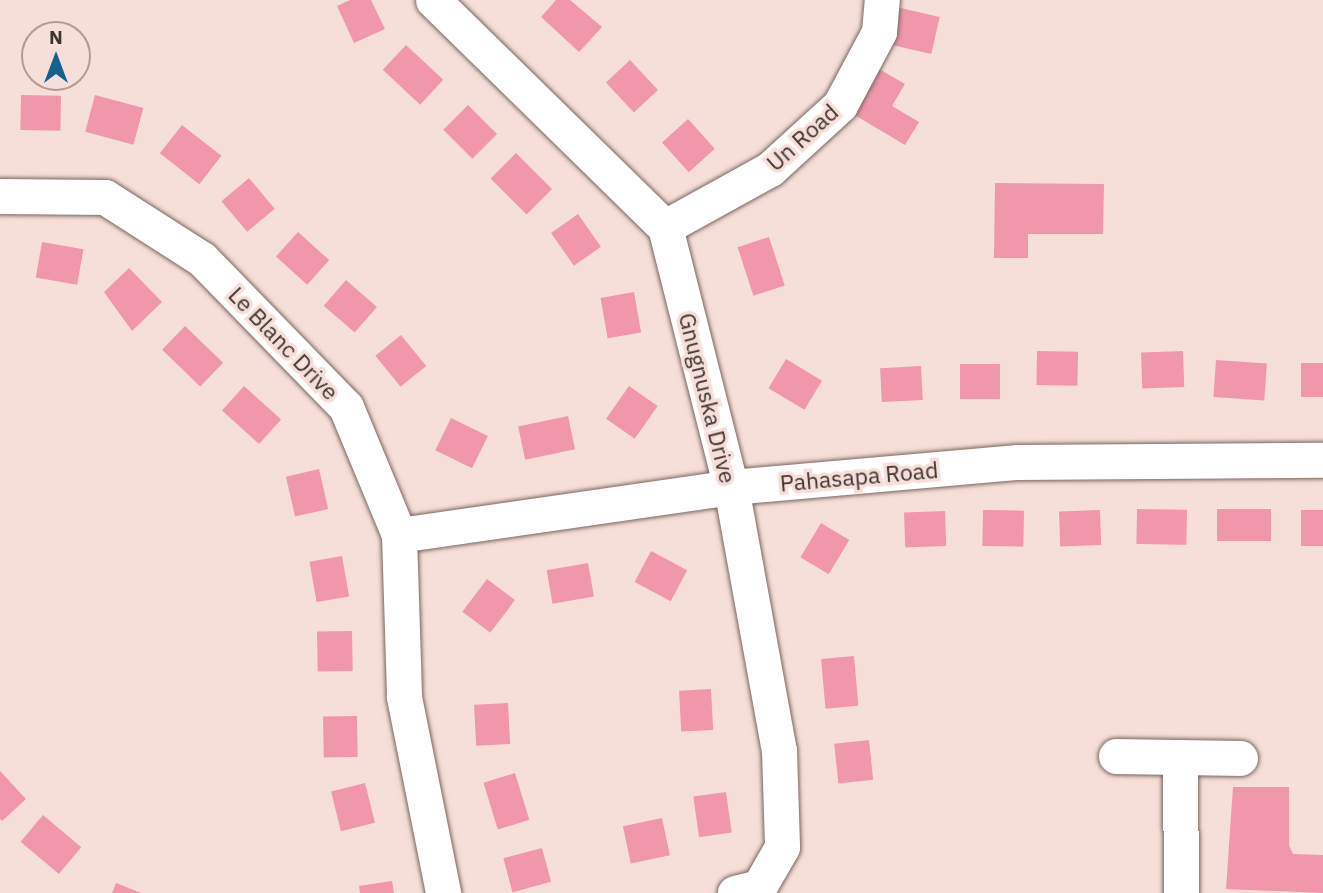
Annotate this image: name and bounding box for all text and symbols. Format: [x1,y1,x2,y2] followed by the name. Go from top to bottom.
[21,21,91,91] north arrow
[49,25,63,49] text: N
[760,98,844,176] street label: Un Road
[223,281,345,405] street label: Le Blanc Drive
[673,310,743,486] street label: Gnugnuska Drive
[779,455,939,497] street label: Pahasapa Road

